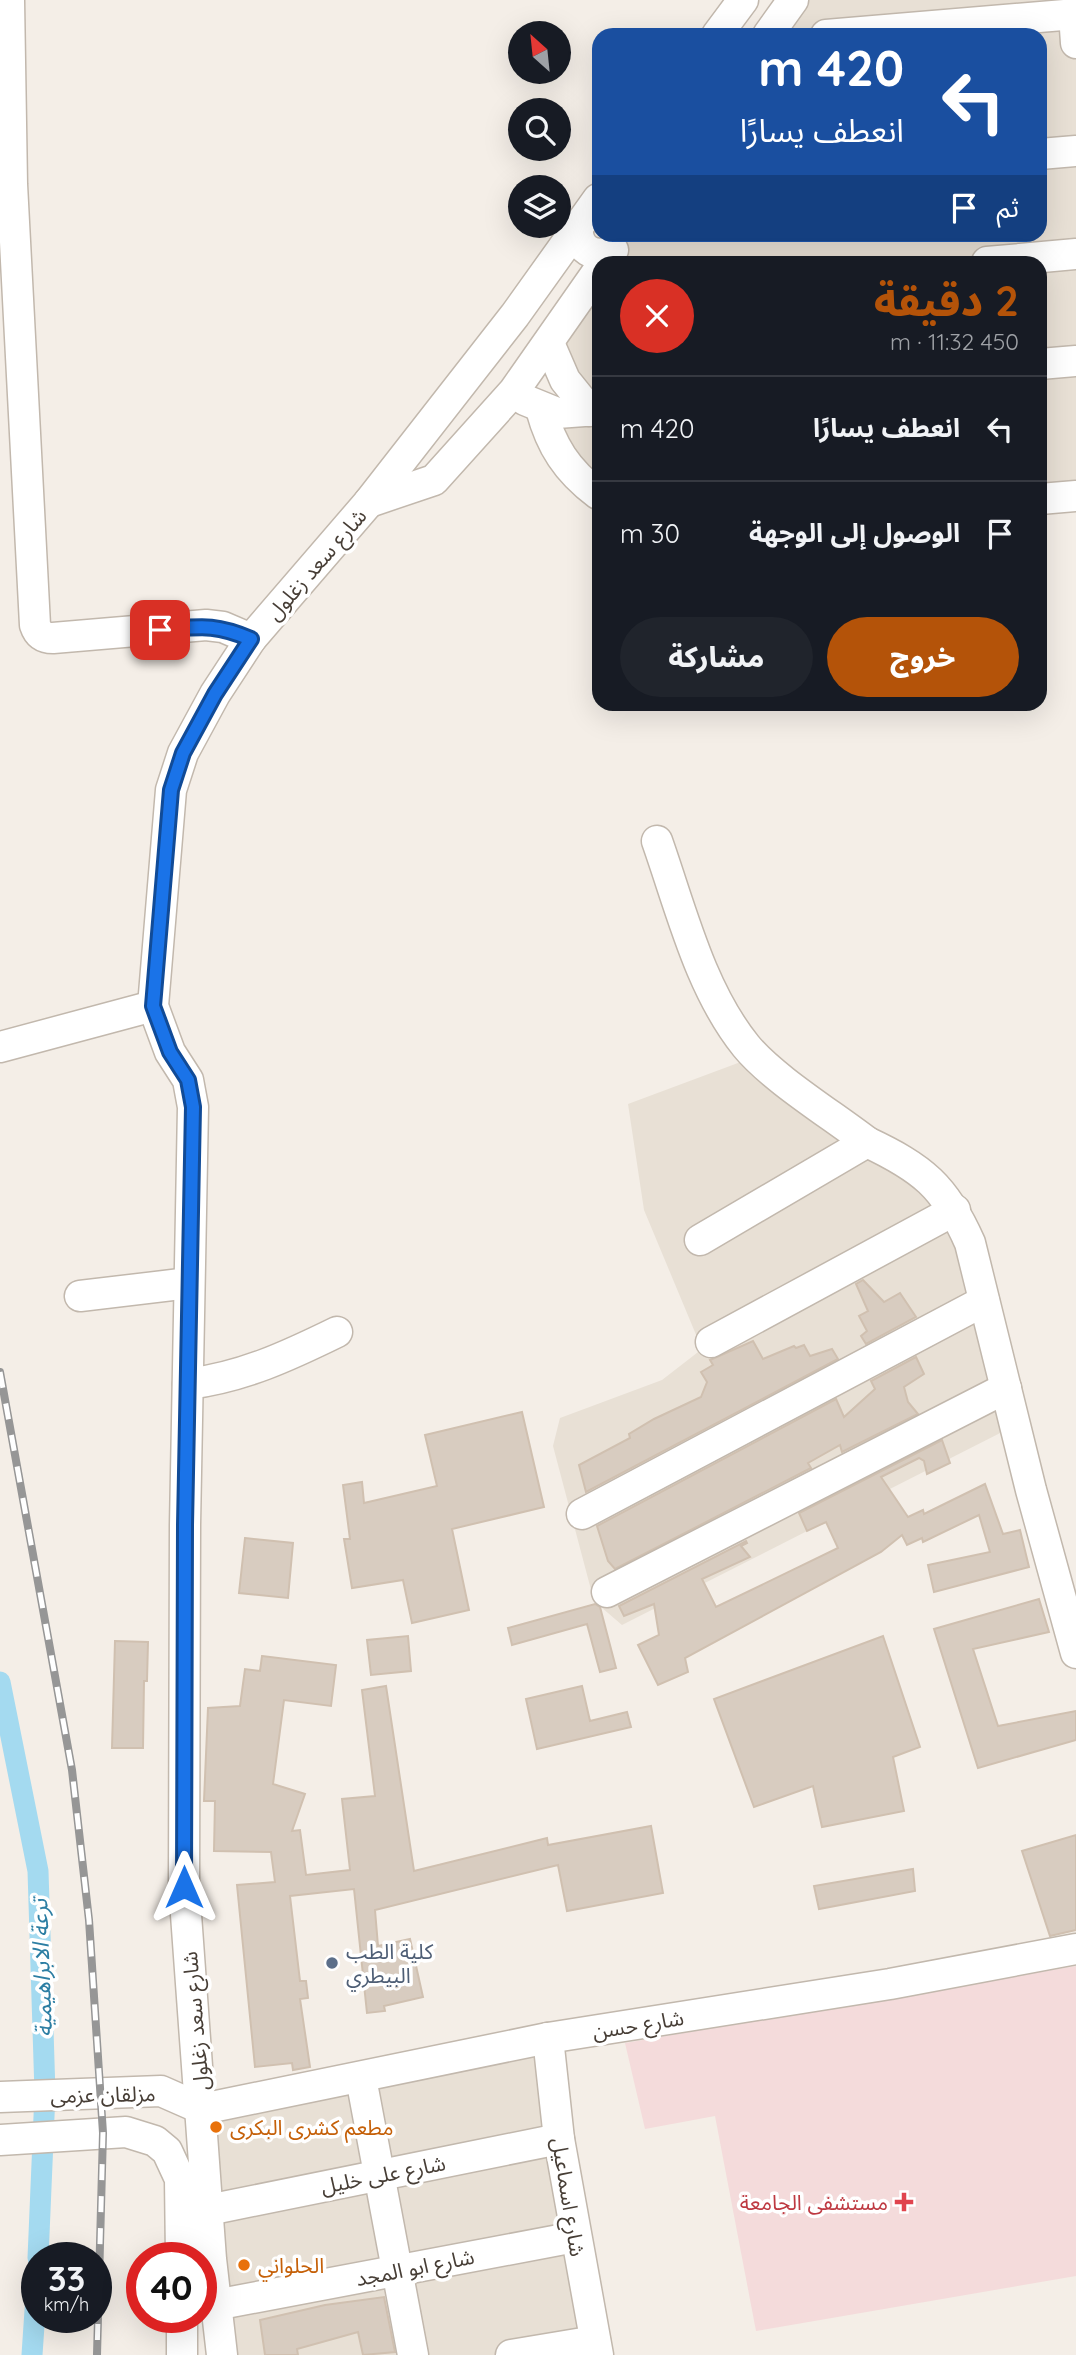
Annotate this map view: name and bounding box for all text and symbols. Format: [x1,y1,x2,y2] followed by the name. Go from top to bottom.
[508,21,570,84] north arrow
[508,21,571,238] map controls
[758,37,904,98] text: 420 m
[928,56,1019,147] icon: left
[508,98,571,161] button: search
[740,110,904,150] text: انعطف يسارًا
[508,175,571,238] button: layers
[945,189,983,227] icon: arrive
[997,191,1019,224] text: ثم
[874,274,1019,327] text: 2 دقيقة
[620,279,694,353] button: close
[890,327,1019,356] text: 450 m · 11:32
[981,410,1019,448] icon: left
[813,411,960,444] text: انعطف يسارًا
[620,412,694,445] text: 420 m
[260,503,374,627] street label: شارع سعد زغلول
[981,515,1019,553] icon: arrive
[749,516,960,549] text: الوصول إلى الوجهة
[620,517,680,550] text: 30 m
[130,600,190,660] pin
[141,611,179,649] icon: arrive
[620,617,813,697] button: مشاركة
[827,617,1019,697] button: خروج
[147,1850,221,1924] position arrow
[24,1895,58,2038] water label: ترعة الابراهيمية
[346,1938,433,1992] place label: كلية الطب البيطري
[176,1950,217,2092] street label: شارع سعد زغلول
[324,1955,340,1971] marker: كلية الطب البيطري
[590,2004,686,2047] street label: شارع حسن
[50,2080,156,2108] street label: مزلقان عزمى
[230,2114,394,2143] place label: مطعم كشرى البكرى
[208,2119,224,2135] marker: مطعم كشرى البكرى
[544,2136,591,2259] street label: شارع اسماعيل
[318,2149,448,2202] street label: شارع على خليل
[740,2189,888,2215] place label: مستشفى الجامعة
[894,2192,914,2212] marker: مستشفى الجامعة
[126,2242,217,2333] speed limit sign: 40
[354,2243,477,2294] street label: شارع ابو المجد
[258,2252,324,2282] place label: الحلواني
[48,2256,85,2300] text: 33
[236,2257,252,2273] marker: الحلواني
[44,2293,89,2316] text: km/h

